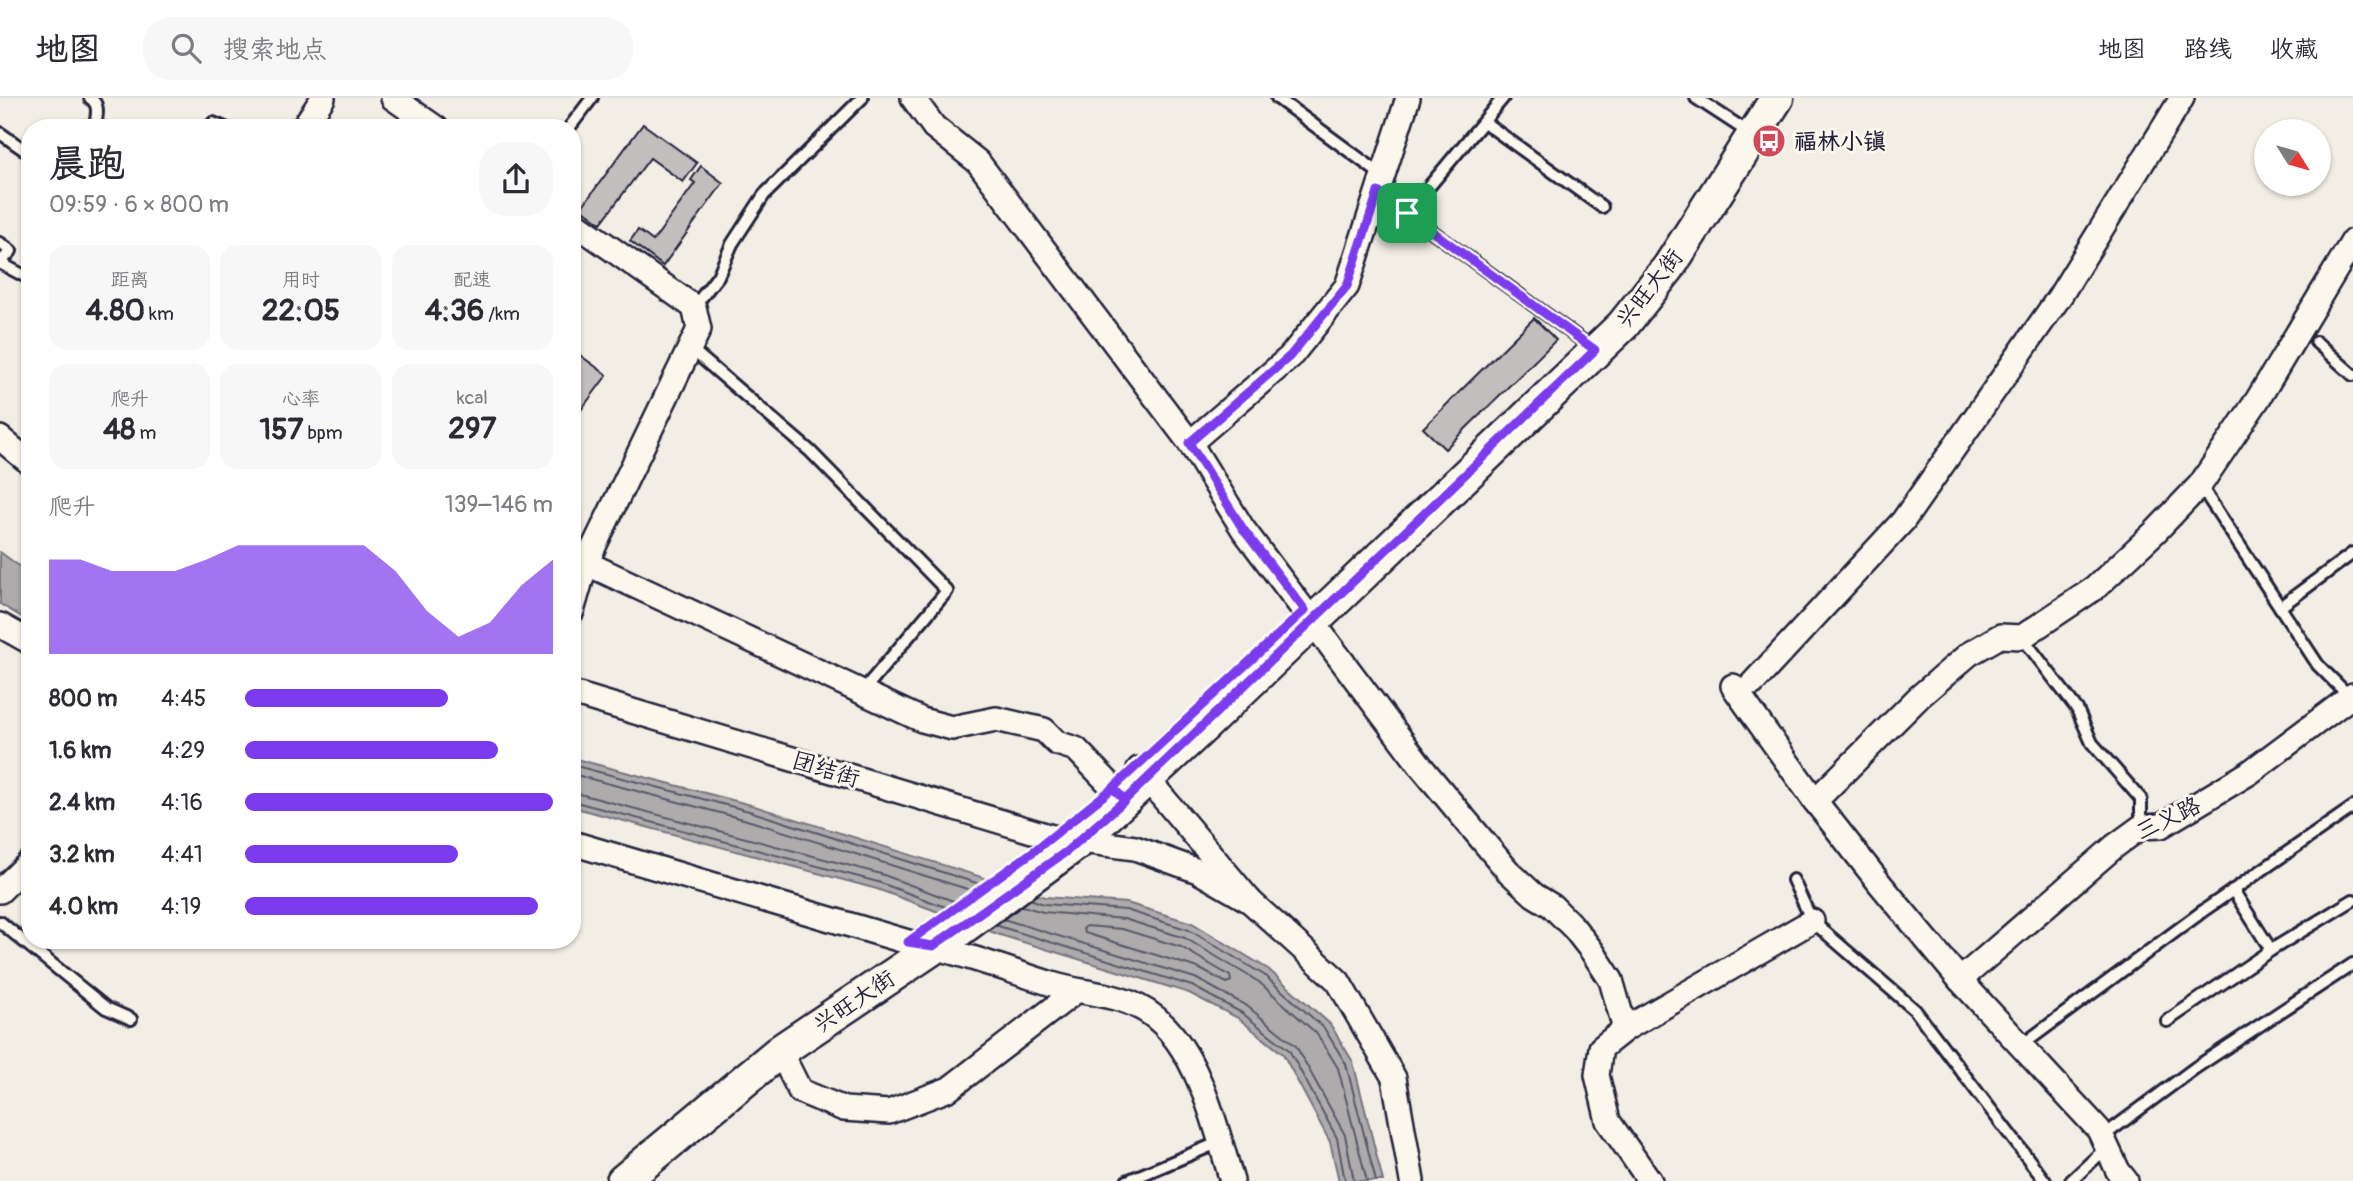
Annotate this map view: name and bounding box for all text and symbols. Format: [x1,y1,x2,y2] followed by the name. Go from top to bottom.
[143,17,633,80] search box
[35,29,101,70] text: 地图
[167,29,205,67] icon: search
[223,34,327,66] text: 搜索地点
[2098,35,2146,64] text: 地图
[2184,35,2232,64] text: 路线
[2270,35,2318,64] text: 收藏
[2254,119,2331,196] north arrow
[2254,119,2331,196] map controls
[1750,122,1788,160] bus stop icon: 福林小镇
[1794,127,1886,156] place label: 福林小镇
[49,140,125,188] text: 晨跑
[479,142,553,216] button: share
[1377,183,1437,243] pin
[49,190,229,219] text: 09:59 · 6 × 800 m
[1388,194,1426,232] icon: arrive
[1610,243,1689,333] street label: 兴旺大街
[111,268,149,292] text: 距离
[282,268,320,292] text: 用时
[453,268,491,292] text: 配速
[85,292,145,329] text: 4.80
[262,292,340,329] text: 22:05
[425,292,484,329] text: 4:36
[145,302,174,326] text: km
[484,302,520,326] text: /km
[457,386,488,410] text: kcal
[111,387,149,411] text: 爬升
[282,387,320,411] text: 心率
[448,410,496,447] text: 297
[103,411,135,448] text: 48
[259,411,303,448] text: 157
[135,421,156,445] text: m
[303,421,343,445] text: bpm
[445,490,553,519] text: 139–146 m
[49,492,95,521] text: 爬升
[49,684,117,713] text: 800 m
[161,684,206,713] text: 4:45
[49,736,111,765] text: 1.6 km
[161,736,205,765] text: 4:29
[789,746,863,793] street label: 团结街
[49,788,115,817] text: 2.4 km
[161,788,203,817] text: 4:16
[2131,790,2206,847] street label: 三义路
[49,840,115,869] text: 3.2 km
[161,840,203,869] text: 4:41
[49,892,118,921] text: 4.0 km
[161,892,201,921] text: 4:19
[808,964,901,1039] street label: 兴旺大街

